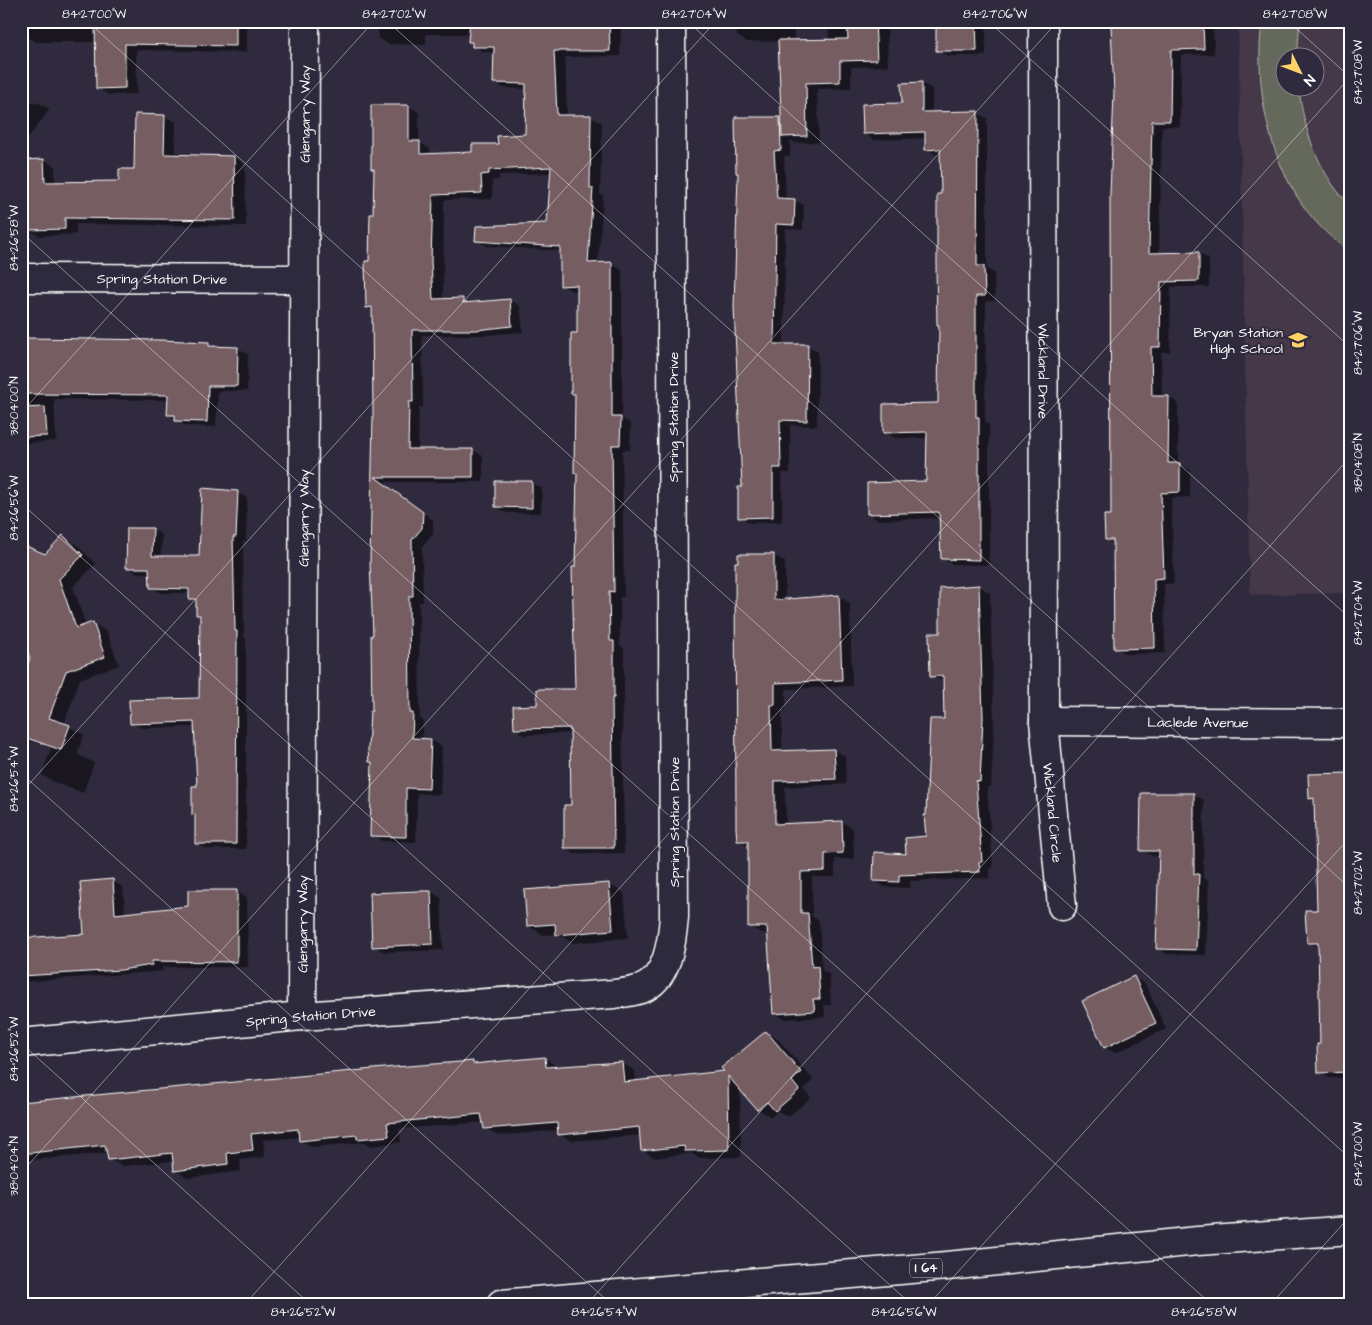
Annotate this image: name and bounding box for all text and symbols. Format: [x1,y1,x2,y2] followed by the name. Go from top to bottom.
[62,6,127,23] text: 84°27'00"W
[362,6,426,23] text: 84°27'02"W
[662,6,727,23] text: 84°27'04"W
[963,6,1028,23] text: 84°27'06"W
[1263,6,1328,23] text: 84°27'08"W
[1350,39,1367,104] text: 84°27'08"W
[1274,48,1324,98] north arrow
[296,65,316,163] street label: Glengarry Way
[1298,70,1319,90] text: N
[6,205,23,271] text: 84°26'58"W
[97,269,228,290] street label: Spring Station Drive
[1350,310,1367,375] text: 84°27'06"W
[1032,323,1053,419] street label: Wickland Drive
[1193,323,1283,359] place label: Bryan Station High School
[1287,329,1309,351] school or university icon: Bryan Station High School
[664,351,684,482] street label: Spring Station Drive
[6,376,23,436] text: 38°04'00"N
[1350,433,1367,493] text: 38°04'08"N
[294,469,315,567] street label: Glengarry Way
[6,475,23,541] text: 84°26'56"W
[1350,580,1367,645] text: 84°27'04"W
[1147,713,1249,733] street label: Laclede Avenue
[6,745,23,812] text: 84°26'54"W
[665,756,685,887] street label: Spring Station Drive
[1037,762,1067,864] street label: Wickland Circle
[1350,851,1367,915] text: 84°27'02"W
[293,875,313,973] street label: Glengarry Way
[245,1002,377,1032] street label: Spring Station Drive
[6,1016,23,1081] text: 84°26'52"W
[1350,1121,1367,1186] text: 84°27'00"W
[6,1135,23,1196] text: 38°04'04"N
[910,1258,942,1278] road number: I 64
[271,1304,336,1321] text: 84°26'52"W
[571,1304,638,1321] text: 84°26'54"W
[871,1304,937,1321] text: 84°26'56"W
[1171,1304,1237,1321] text: 84°26'58"W

